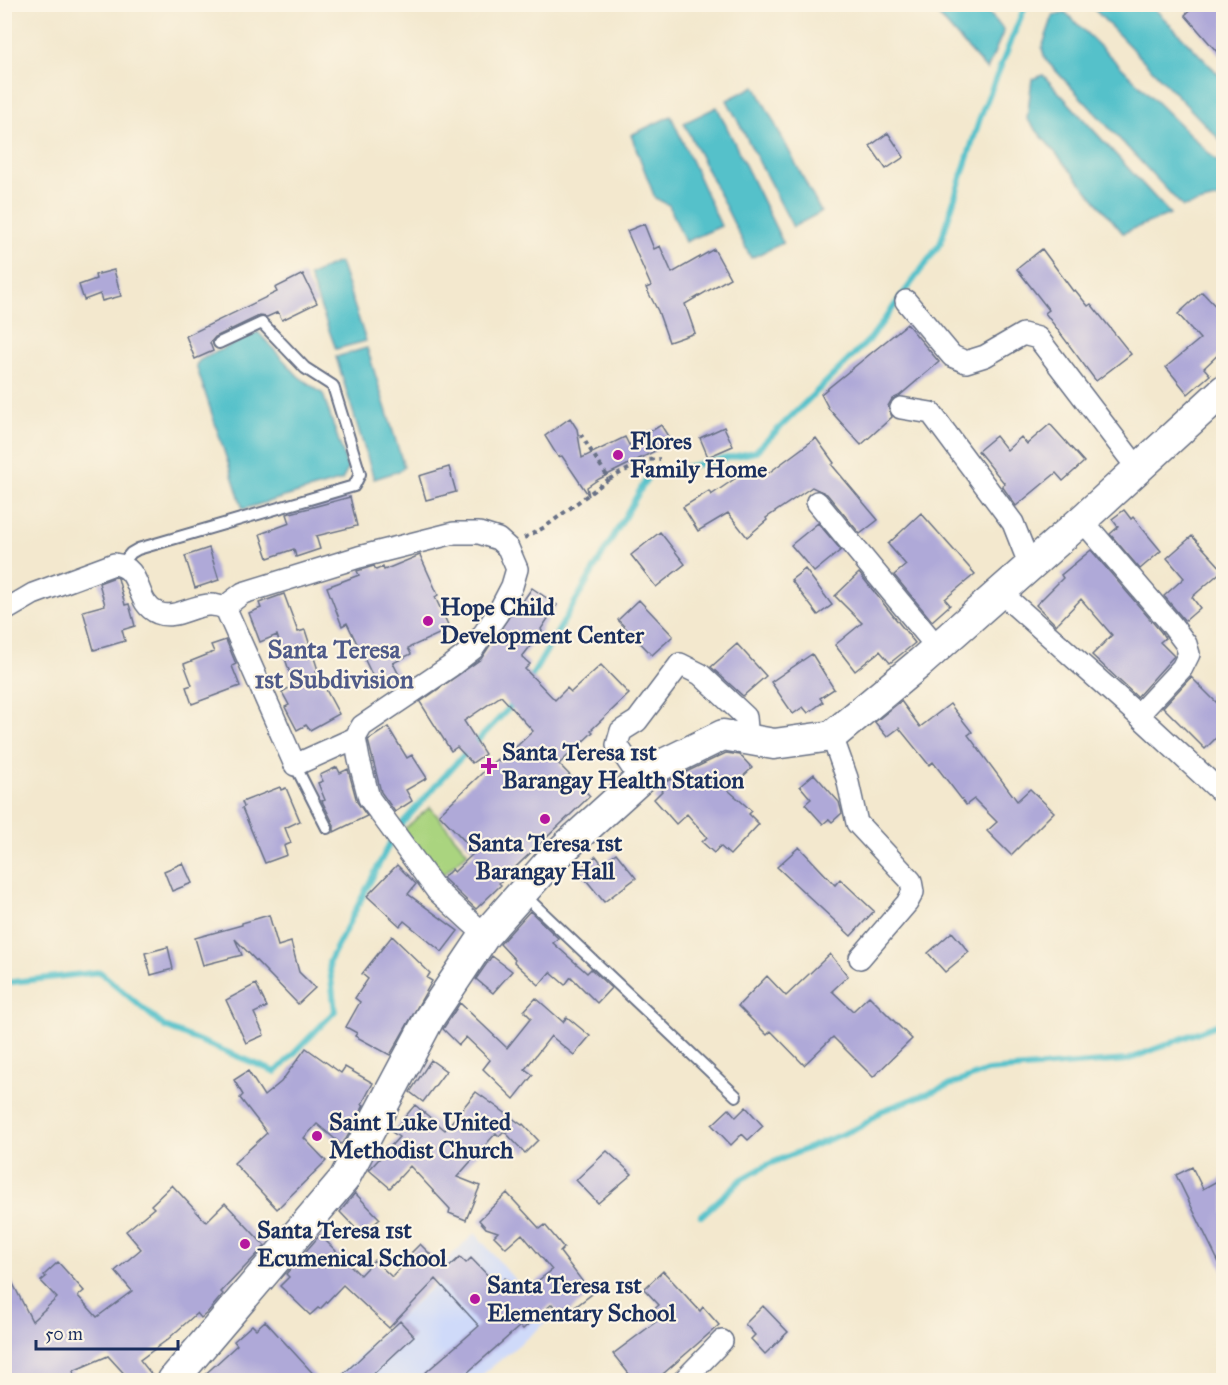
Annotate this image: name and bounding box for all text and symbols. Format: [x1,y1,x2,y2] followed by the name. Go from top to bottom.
[630,426,767,484] place label: Flores Family Home
[611,448,625,462] marker: Flores Family Home
[440,592,645,650] place label: Hope Child Development Center
[421,614,435,628] marker: Hope Child Development Center
[254,633,414,695] district label: Santa Teresa 1st Subdivision
[502,737,744,795] place label: Santa Teresa 1st Barangay Health Station
[480,757,498,775] marker: Santa Teresa 1st Barangay Health Station
[538,812,552,826] marker: Santa Teresa 1st Barangay Hall
[468,828,623,886] place label: Santa Teresa 1st Barangay Hall
[329,1107,514,1165] place label: Saint Luke United Methodist Church
[310,1129,324,1143] marker: Saint Luke United Methodist Church
[257,1215,447,1273] place label: Santa Teresa 1st Ecumenical School
[238,1237,252,1251] marker: Santa Teresa 1st Ecumenical School
[487,1270,676,1328] place label: Santa Teresa 1st Elementary School
[468,1292,482,1306] marker: Santa Teresa 1st Elementary School
[36,1313,178,1351] scale bar
[45,1323,83,1345] text: 50 m

